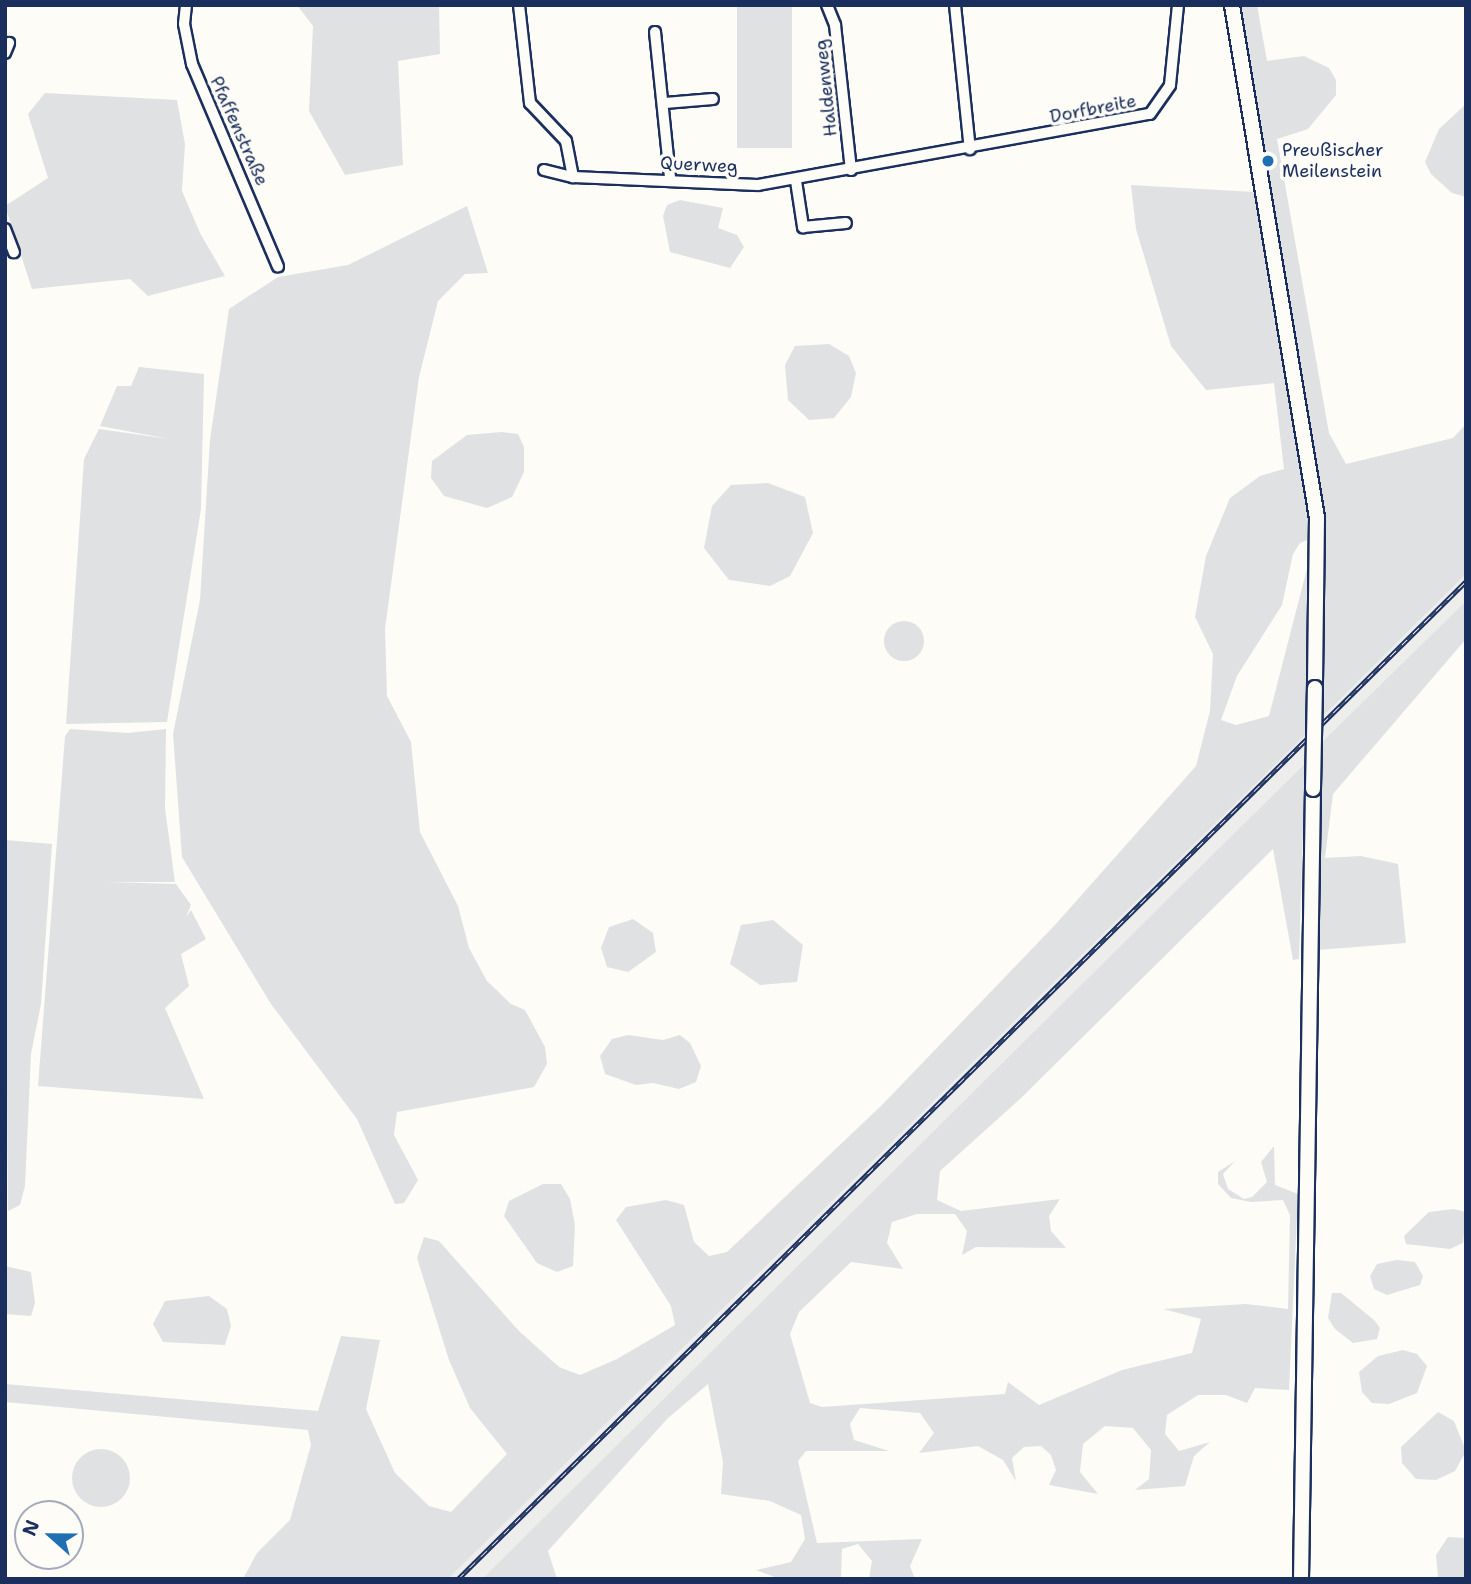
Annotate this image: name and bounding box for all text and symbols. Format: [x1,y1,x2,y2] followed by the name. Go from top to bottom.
[810,38,842,138] street label: Haldenweg
[205,73,273,189] street label: Pfaffenstraße
[1048,90,1138,128] street label: Dorfbreite
[1282,140,1384,182] place label: Preußischer Meilenstein
[660,152,738,178] street label: Querweg
[1260,153,1276,169] marker: Preußischer Meilenstein
[14,1500,84,1570] north arrow
[16,1517,45,1540] text: N

